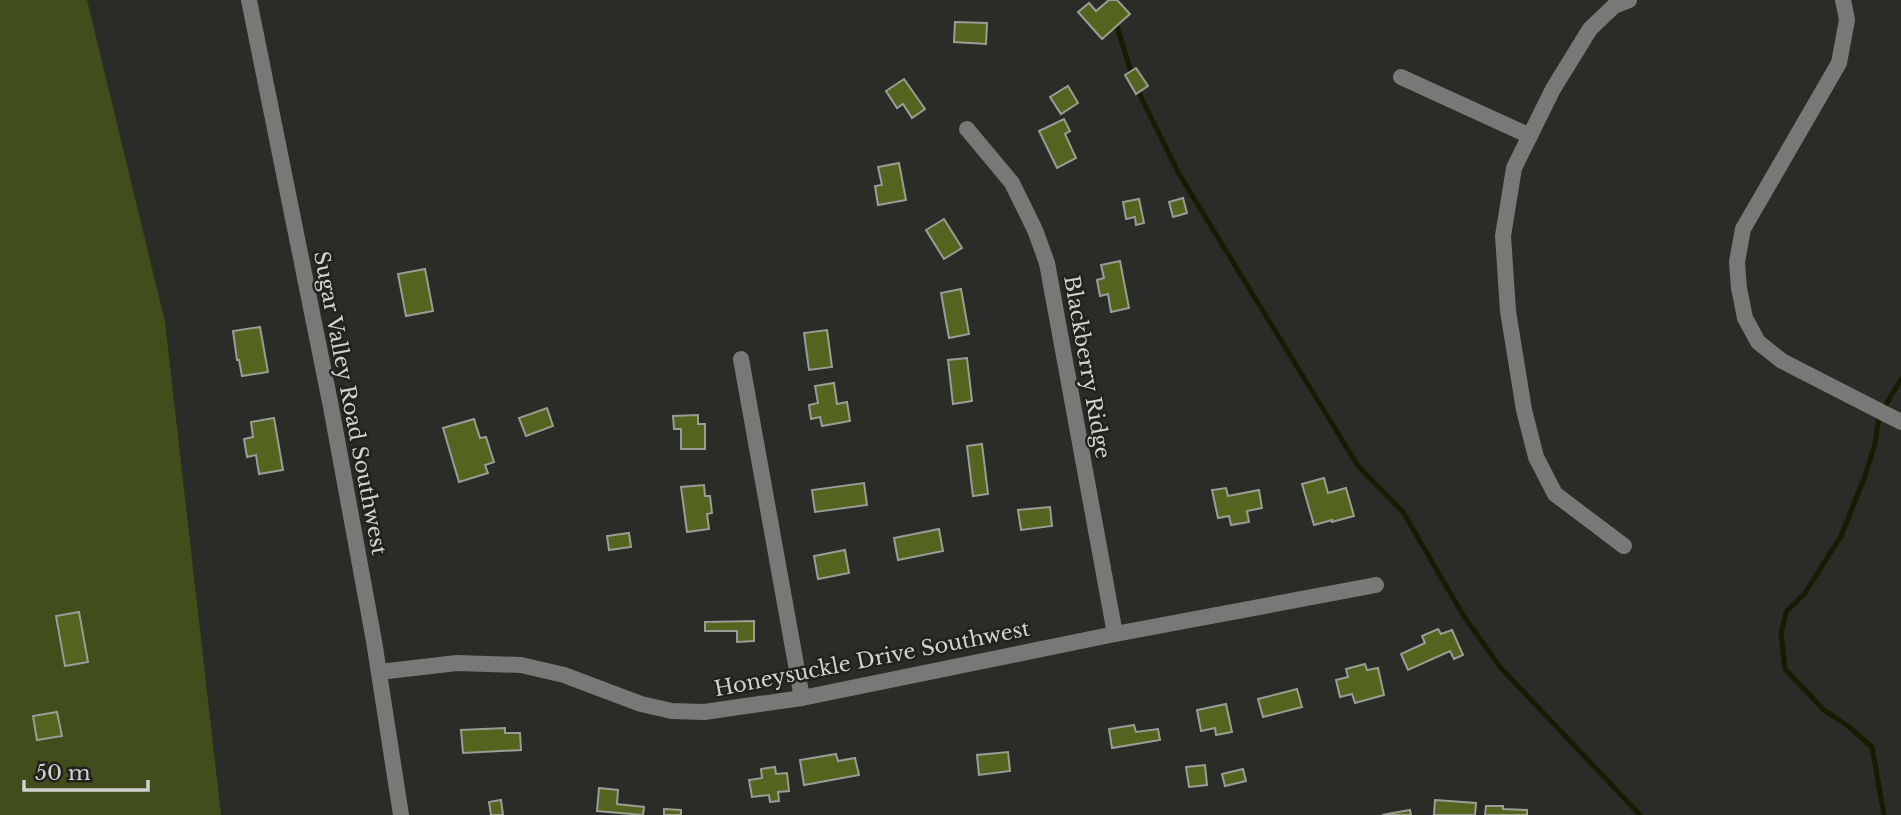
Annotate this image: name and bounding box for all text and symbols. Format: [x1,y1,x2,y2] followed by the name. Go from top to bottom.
[308,249,392,557] street label: Sugar Valley Road Southwest
[1058,273,1116,461] street label: Blackberry Ridge
[712,616,1032,702] street label: Honeysuckle Drive Southwest
[24,748,149,792] scale bar
[35,760,91,786] text: 50 m

